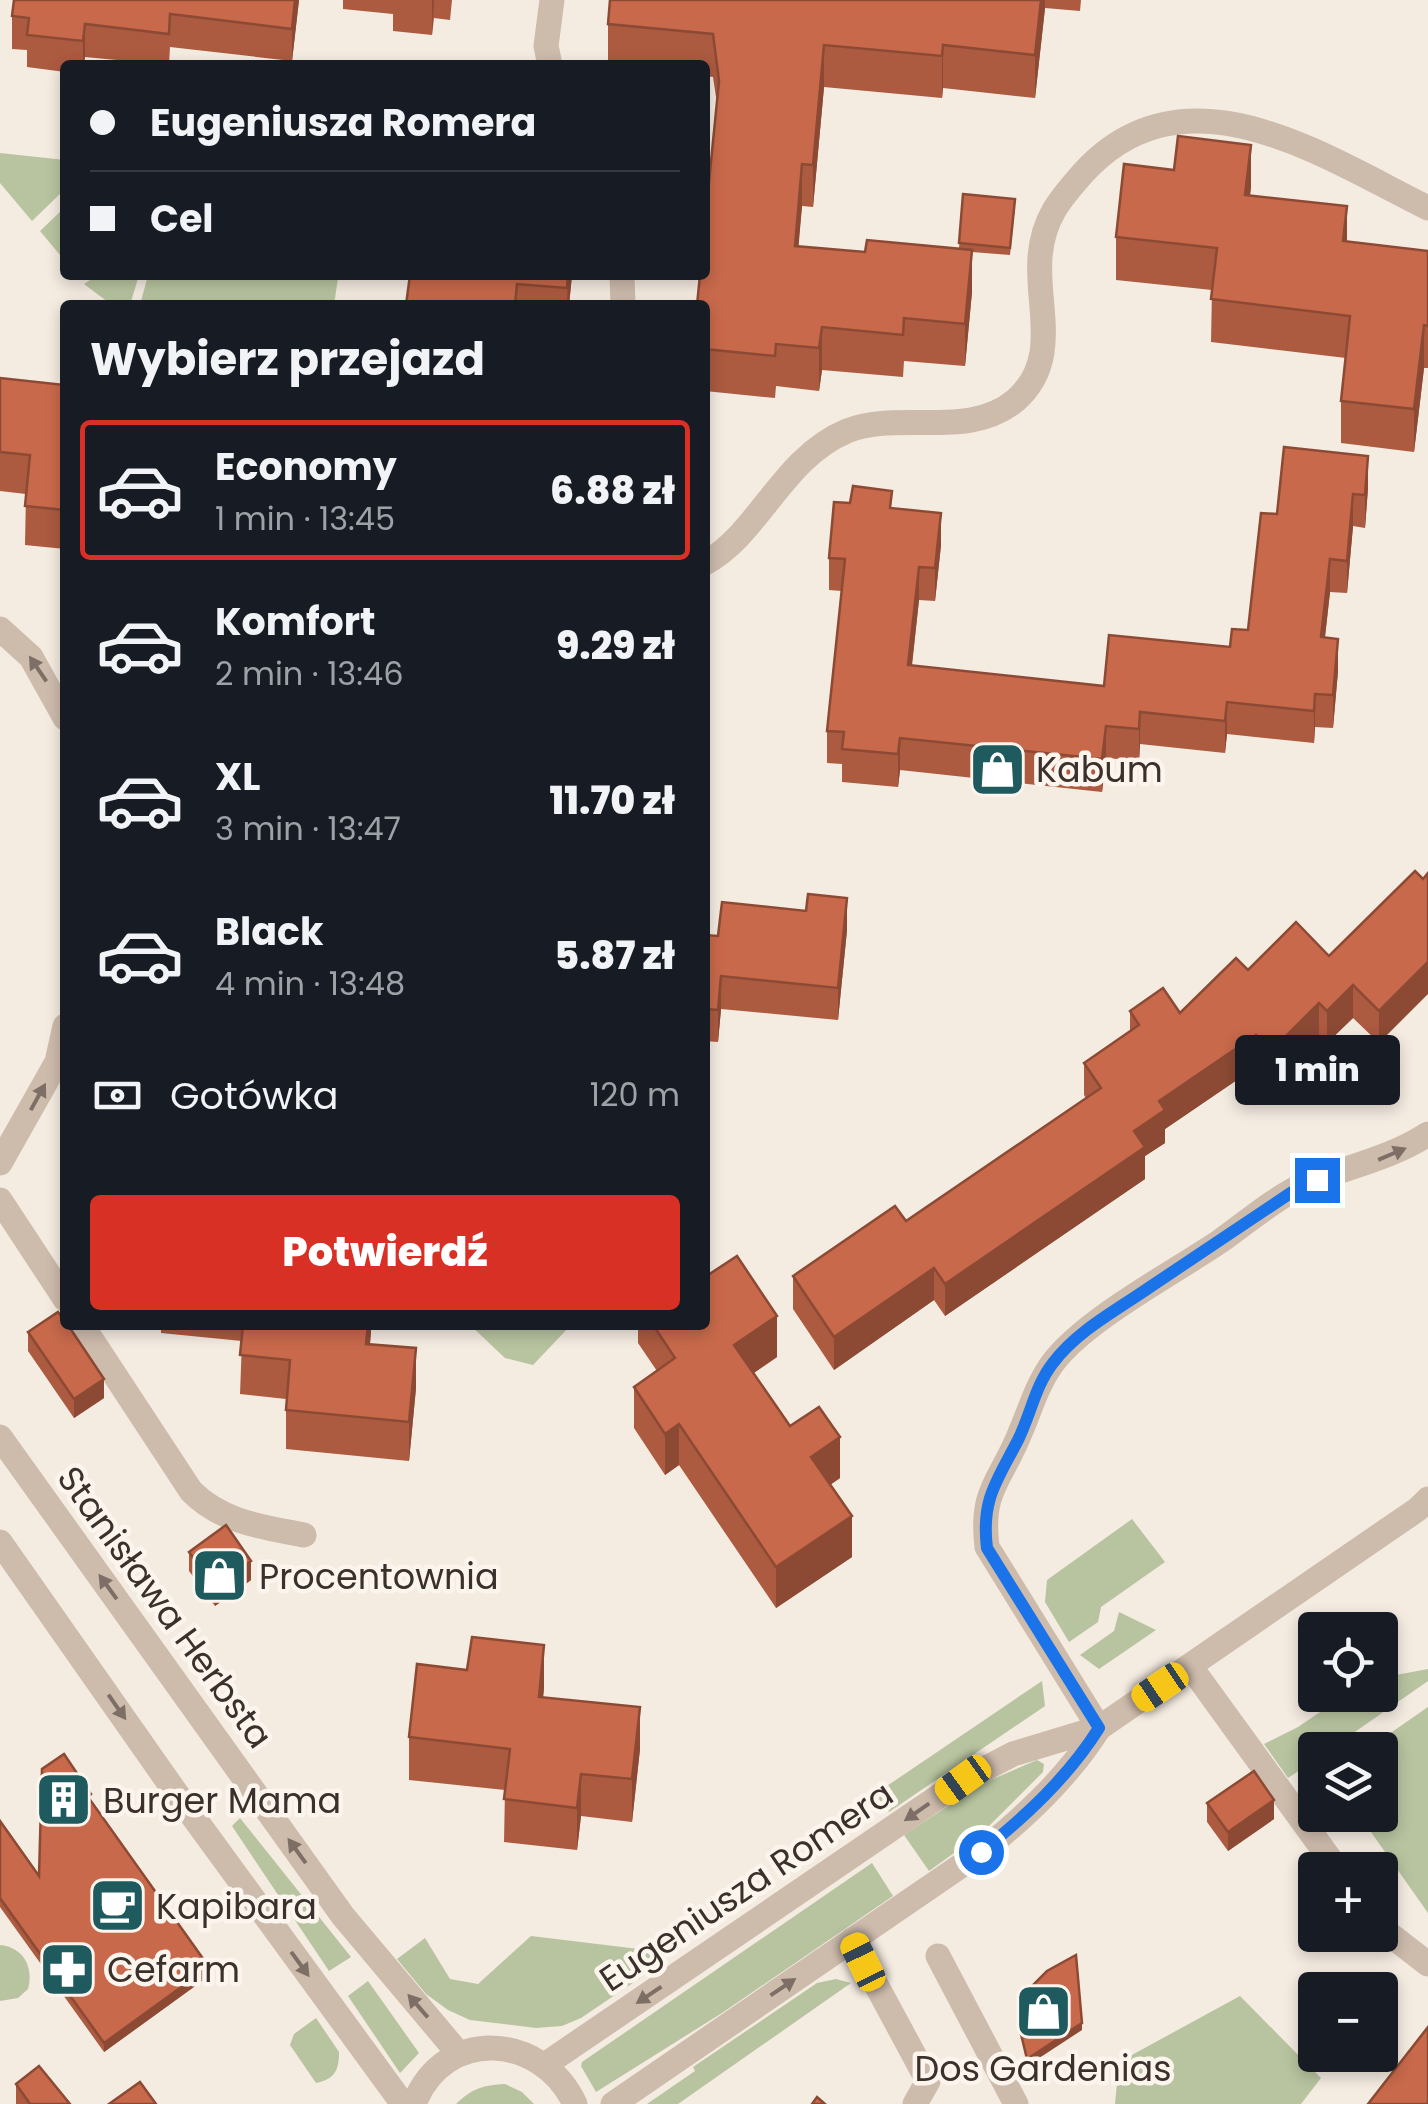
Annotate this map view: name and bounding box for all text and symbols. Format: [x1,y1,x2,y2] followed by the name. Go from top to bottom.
[150,96,536,149] text: Eugeniusza Romera
[150,192,214,245] text: Cel
[90,328,485,391] text: Wybierz przejazd
[215,440,397,493] text: Economy
[95,445,185,535] icon: car
[550,464,675,517] text: 6.88 zł
[215,496,395,541] text: 1 min · 13:45
[215,595,376,648] text: Komfort
[95,600,185,690] icon: car
[556,619,675,672] text: 9.29 zł
[215,651,403,696] text: 2 min · 13:46
[29,656,48,683] one-way arrow
[967,739,1027,799] shop icon: Kabum
[1036,745,1163,794] place label: Kabum
[215,750,260,803] text: XL
[95,755,185,845] icon: car
[550,774,675,827] text: 11.70 zł
[215,806,401,851] text: 3 min · 13:47
[215,905,324,958] text: Black
[95,910,185,1000] icon: car
[554,929,675,982] text: 5.87 zł
[215,961,405,1006] text: 4 min · 13:48
[1234,1035,1400,1105] callout: 1 min
[1275,1047,1360,1092] text: 1 min
[90,1068,145,1123] icon: cash
[170,1069,338,1122] text: Gotówka
[590,1072,680,1117] text: 120 m
[30,1082,47,1111] one-way arrow
[1377,1146,1407,1162] one-way arrow
[1295,1158,1340,1203] route end
[90,1195,680,1310] button: Potwierdź
[46,1456,284,1758] street label: Stanisława Herbsta
[190,1546,250,1606] shop icon: Procentownia
[259,1552,499,1601] place label: Procentownia
[98,1574,118,1600] one-way arrow
[1298,1612,1398,2072] map controls
[1298,1612,1398,1712] button: locate
[1127,1658,1193,1716] car
[107,1694,126,1720] one-way arrow
[1298,1732,1398,1832] button: layers
[930,1750,996,1810] car
[590,1769,902,2003] street label: Eugeniusza Romera
[34,1770,94,1830] building icon: Burger Mama
[103,1776,341,1825] place label: Burger Mama
[904,1802,931,1821] one-way arrow
[959,1830,1004,1875] route start
[288,1838,307,1864] one-way arrow
[1298,1852,1398,1952] button: +
[87,1876,147,1936] cafe icon: Kapibara
[156,1882,317,1931] place label: Kapibara
[836,1928,890,1996] car
[38,1939,98,1999] pharmacy icon: Cefarm
[107,1945,240,1994] place label: Cefarm
[290,1951,309,1977] one-way arrow
[1298,1972,1398,2072] button: −
[769,1978,796,1997] one-way arrow
[1013,1982,1073,2042] shop icon: Dos Gardenias
[635,1985,662,2004] one-way arrow
[407,1994,429,2019] one-way arrow
[914,2044,1172,2093] place label: Dos Gardenias

